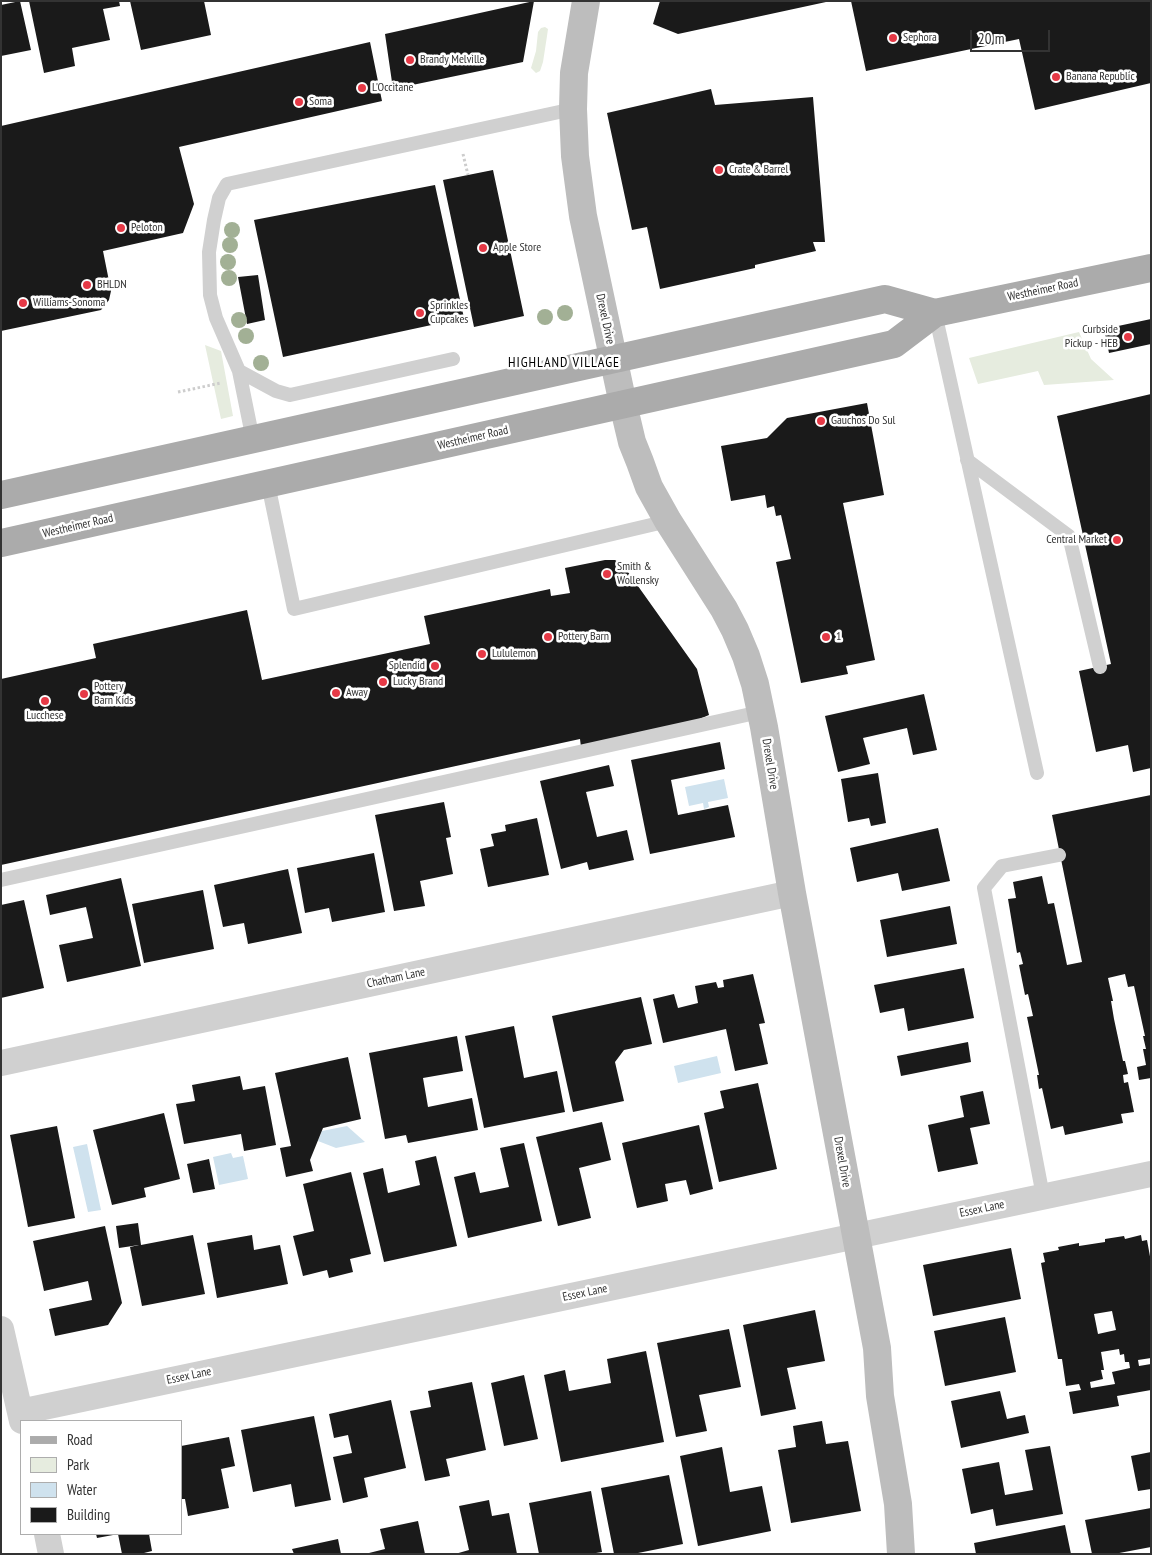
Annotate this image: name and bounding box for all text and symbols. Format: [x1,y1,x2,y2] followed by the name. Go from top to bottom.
[972,20,1052,52] scale bar
[978,29,1004,48] text: 20 m
[903,31,937,45] place label: Sephora
[887,32,899,44] marker: Sephora
[420,53,484,67] place label: Brandy Melville
[404,54,416,66] marker: Brandy Melville
[1066,70,1135,84] place label: Banana Republic
[1050,71,1062,83] marker: Banana Republic
[372,81,413,95] place label: L'Occitane
[356,82,368,94] marker: L'Occitane
[309,95,332,109] place label: Soma
[293,96,305,108] marker: Soma
[729,163,788,177] place label: Crate & Barrel
[713,164,725,176] marker: Crate & Barrel
[131,221,163,235] place label: Peloton
[115,222,127,234] marker: Peloton
[493,241,541,255] place label: Apple Store
[477,242,489,254] marker: Apple Store
[1006,275,1080,305] street label: Westheimer Road
[97,278,127,292] place label: BHLDN
[81,279,93,291] marker: BHLDN
[593,292,617,346] street label: Drexel Drive
[33,296,105,310] place label: Williams-Sonoma
[17,297,29,309] marker: Williams-Sonoma
[430,299,468,327] place label: Sprinkles Cupcakes
[414,307,426,319] marker: Sprinkles Cupcakes
[1065,323,1118,351] place label: Curbside Pickup - HEB
[1122,331,1134,343] marker: Curbside Pickup - HEB
[506,355,622,371] district label: HIGHLAND VILLAGE
[831,414,895,428] place label: Gauchos Do Sul
[815,415,827,427] marker: Gauchos Do Sul
[436,423,510,453] street label: Westheimer Road
[41,511,115,541] street label: Westheimer Road
[1046,533,1107,547] place label: Central Market
[1111,534,1123,546] marker: Central Market
[617,560,659,588] place label: Smith & Wollensky
[601,568,613,580] marker: Smith & Wollensky
[558,630,609,644] place label: Pottery Barn
[836,630,841,644] place label: 1
[542,631,554,643] marker: Pottery Barn
[820,631,832,643] marker: 1
[492,647,536,661] place label: Lululemon
[476,648,488,660] marker: Lululemon
[389,659,425,673] place label: Splendid
[429,660,441,672] marker: Splendid
[393,675,443,689] place label: Lucky Brand
[377,676,389,688] marker: Lucky Brand
[94,680,133,708] place label: Pottery Barn Kids
[346,686,368,700] place label: Away
[330,687,342,699] marker: Away
[78,688,90,700] marker: Pottery Barn Kids
[39,695,51,707] marker: Lucchese
[26,709,64,723] place label: Lucchese
[759,738,781,790] street label: Drexel Drive
[366,965,426,991] street label: Chatham Lane
[830,1136,854,1188] street label: Drexel Drive
[958,1197,1006,1221] street label: Essex Lane
[561,1281,609,1305] street label: Essex Lane
[165,1364,213,1388] street label: Essex Lane
[20,1420,182,1535] legend
[67,1430,93,1449] text: Road
[67,1455,89,1474] text: Park
[67,1480,97,1499] text: Water
[67,1505,110,1524] text: Building

